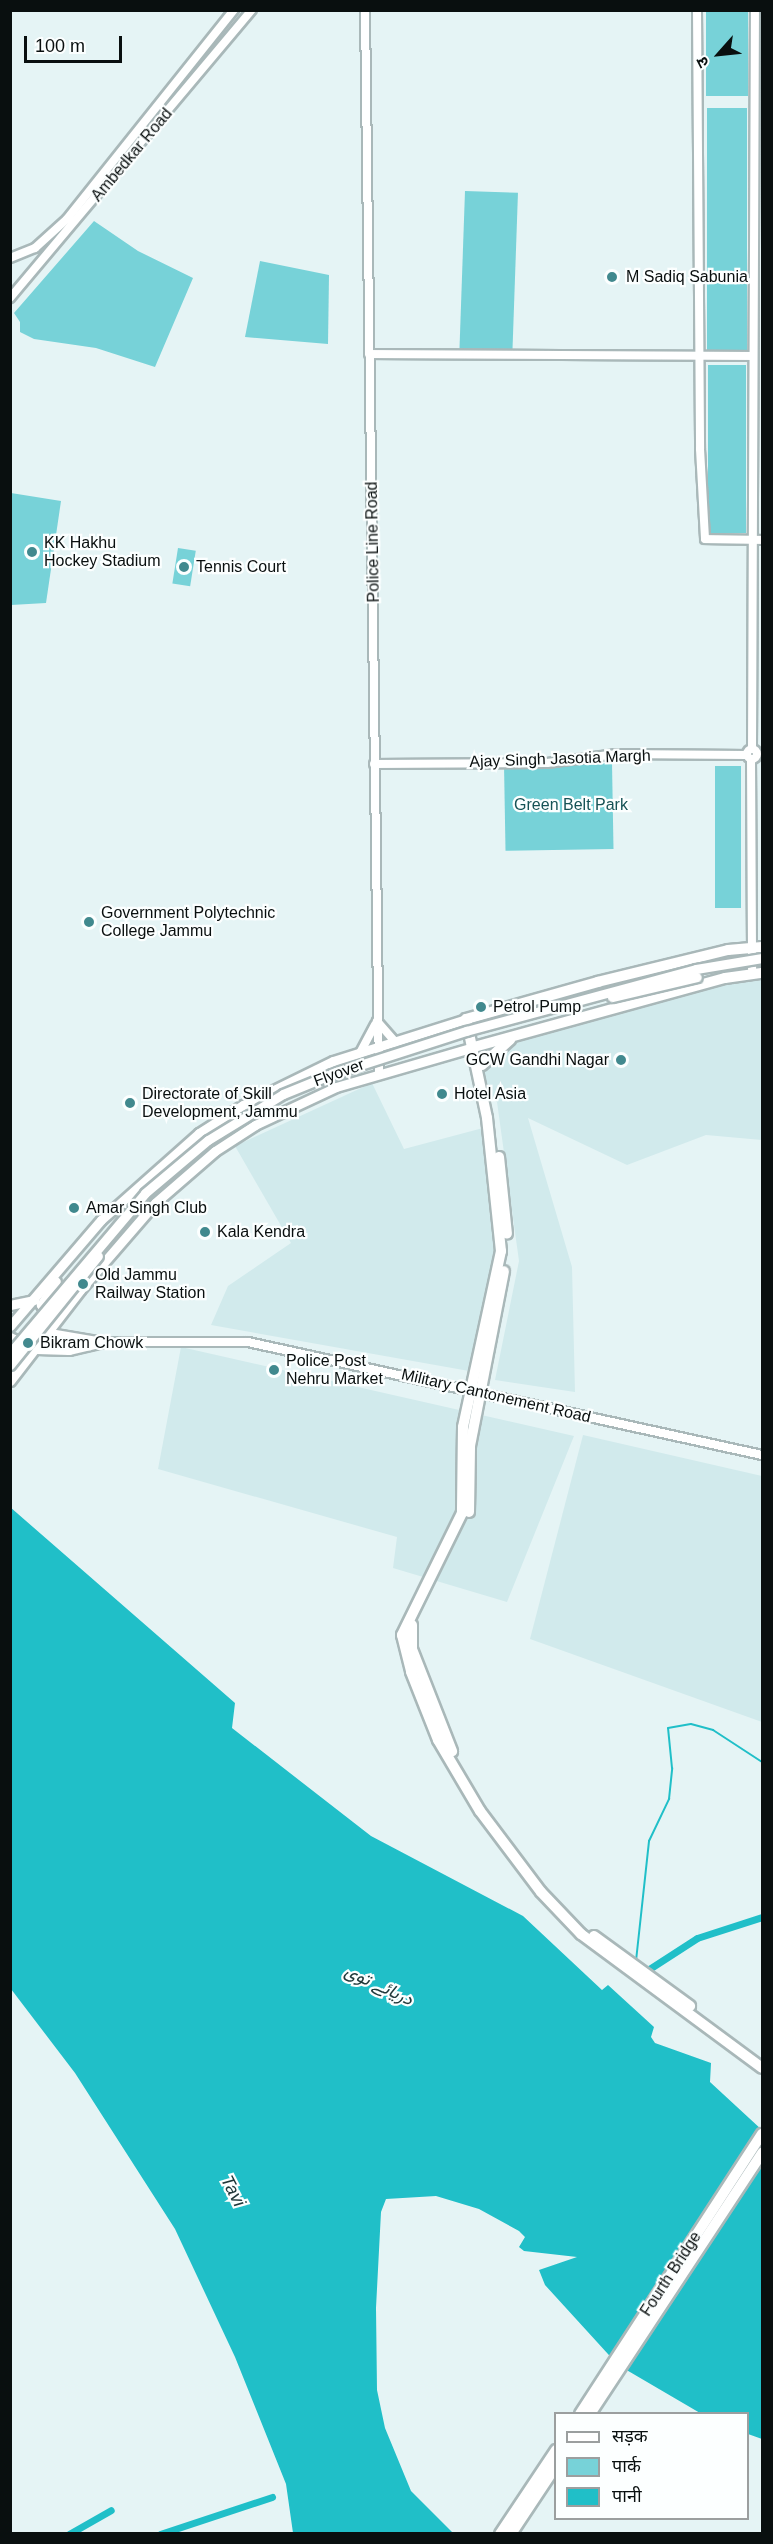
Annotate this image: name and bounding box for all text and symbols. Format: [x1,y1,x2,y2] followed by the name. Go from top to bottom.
[27,24,124,62] scale bar
[689,24,749,84] north arrow
[35,36,85,56] text: 100 m
[693,54,712,70] text: उ
[87,105,177,205] street label: Ambedkar Road
[626,267,748,287] place label: M Sadiq Sabunia
[603,268,621,286] marker: M Sadiq Sabunia
[362,481,384,603] street label: Police Line Road
[44,533,160,571] place label: KK Hakhu Hockey Stadium
[25,545,39,559] marker: KK Hakhu Hockey Stadium
[196,557,286,577] place label: Tennis Court
[177,560,191,574] marker: Tennis Court
[469,746,651,772] street label: Ajay Singh Jasotia Margh
[514,795,628,815] park label: Green Belt Park
[101,903,275,941] place label: Government Polytechnic College Jammu
[82,915,96,929] marker: Government Polytechnic College Jammu
[493,997,581,1017] place label: Petrol Pump
[474,1000,488,1014] marker: Petrol Pump
[466,1050,609,1070] place label: GCW Gandhi Nagar
[614,1053,628,1067] marker: GCW Gandhi Nagar
[311,1055,367,1091] street label: Flyover
[142,1084,298,1122] place label: Directorate of Skill Development, Jammu
[454,1084,527,1104] place label: Hotel Asia
[435,1087,449,1101] marker: Hotel Asia
[123,1096,137,1110] marker: Directorate of Skill Development, Jammu
[86,1198,207,1218] place label: Amar Singh Club
[67,1201,81,1215] marker: Amar Singh Club
[217,1222,305,1242] place label: Kala Kendra
[198,1225,212,1239] marker: Kala Kendra
[95,1265,205,1303] place label: Old Jammu Railway Station
[76,1277,90,1291] marker: Old Jammu Railway Station
[40,1333,143,1353] place label: Bikram Chowk
[21,1336,35,1350] marker: Bikram Chowk
[286,1351,383,1389] place label: Police Post Nehru Market
[267,1363,281,1377] marker: Police Post Nehru Market
[399,1365,593,1427] street label: Military Cantonement Road
[341,1960,417,2010] water label: دریائے توی
[216,2172,250,2210] water label: Tavi
[637,2228,705,2320] street label: Fourth Bridge
[554,2412,749,2520] legend
[612,2426,648,2446] text: सड़क
[612,2456,641,2476] text: पार्क
[612,2486,642,2506] text: पानी

